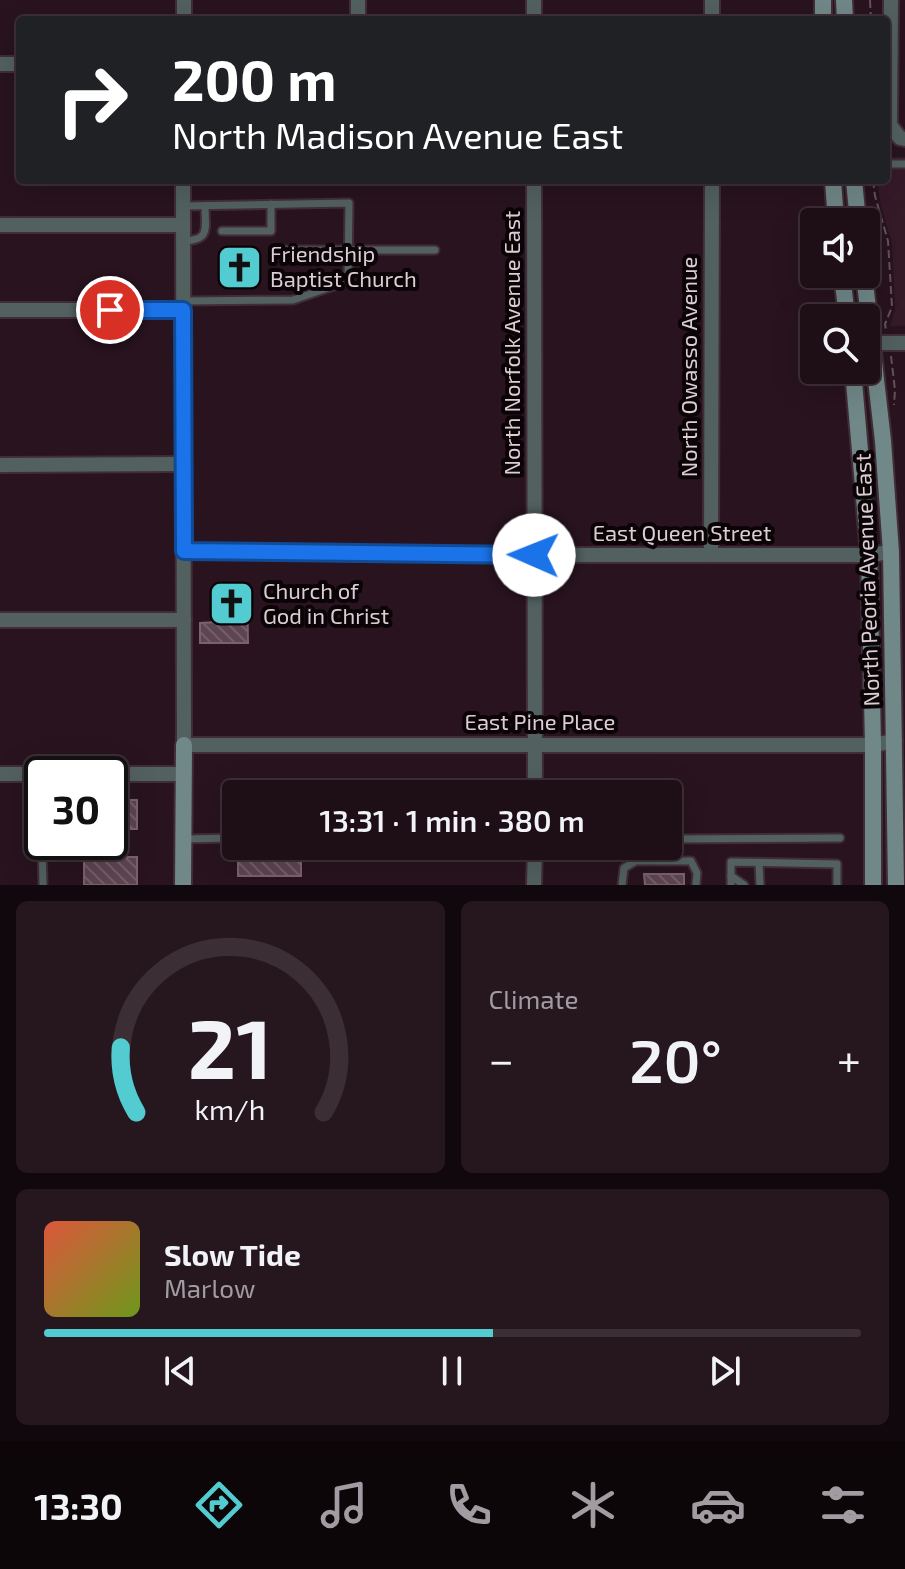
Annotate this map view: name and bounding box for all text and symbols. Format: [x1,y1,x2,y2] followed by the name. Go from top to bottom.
[172,45,337,112] text: 200 m
[40,48,144,152] icon: right
[172,113,623,156] text: North Madison Avenue East
[800,208,880,384] map controls
[800,208,880,288] button: sound
[498,211,524,475] street label: North Norfolk Avenue East
[270,240,417,291] place label: Friendship Baptist Church
[215,243,263,291] church icon: Friendship Baptist Church
[675,257,701,477] street label: North Owasso Avenue
[76,276,144,344] pin
[88,288,132,332] icon: arrive
[800,304,880,384] button: search
[849,453,883,707] street label: North Peoria Avenue East
[492,513,576,597] position arrow
[593,519,771,546] street label: East Queen Street
[263,577,389,628] place label: Church of God in Christ
[208,580,256,628] church icon: Church of God in Christ
[465,708,615,734] street label: East Pine Place
[24,756,128,860] speed limit sign: 30
[319,802,585,838] text: 13:31 · 1 min · 380 m
[489,983,578,1014] text: Climate
[188,996,272,1096] text: 21
[629,1023,722,1095] text: 20°
[489,1032,514,1085] text: −
[837,1032,861,1085] text: +
[195,1091,266,1126] text: km/h
[164,1236,301,1272] text: Slow Tide
[164,1272,255,1303] text: Marlow
[158,1349,202,1393] icon: previous
[430,1349,474,1393] icon: pause
[703,1349,747,1393] icon: next
[191,1477,247,1533] icon: directions
[316,1477,372,1533] icon: music
[441,1477,497,1533] icon: phone
[565,1477,621,1533] icon: climate
[690,1477,746,1533] icon: car
[815,1477,871,1533] icon: filters
[34,1484,123,1527] text: 13:30

